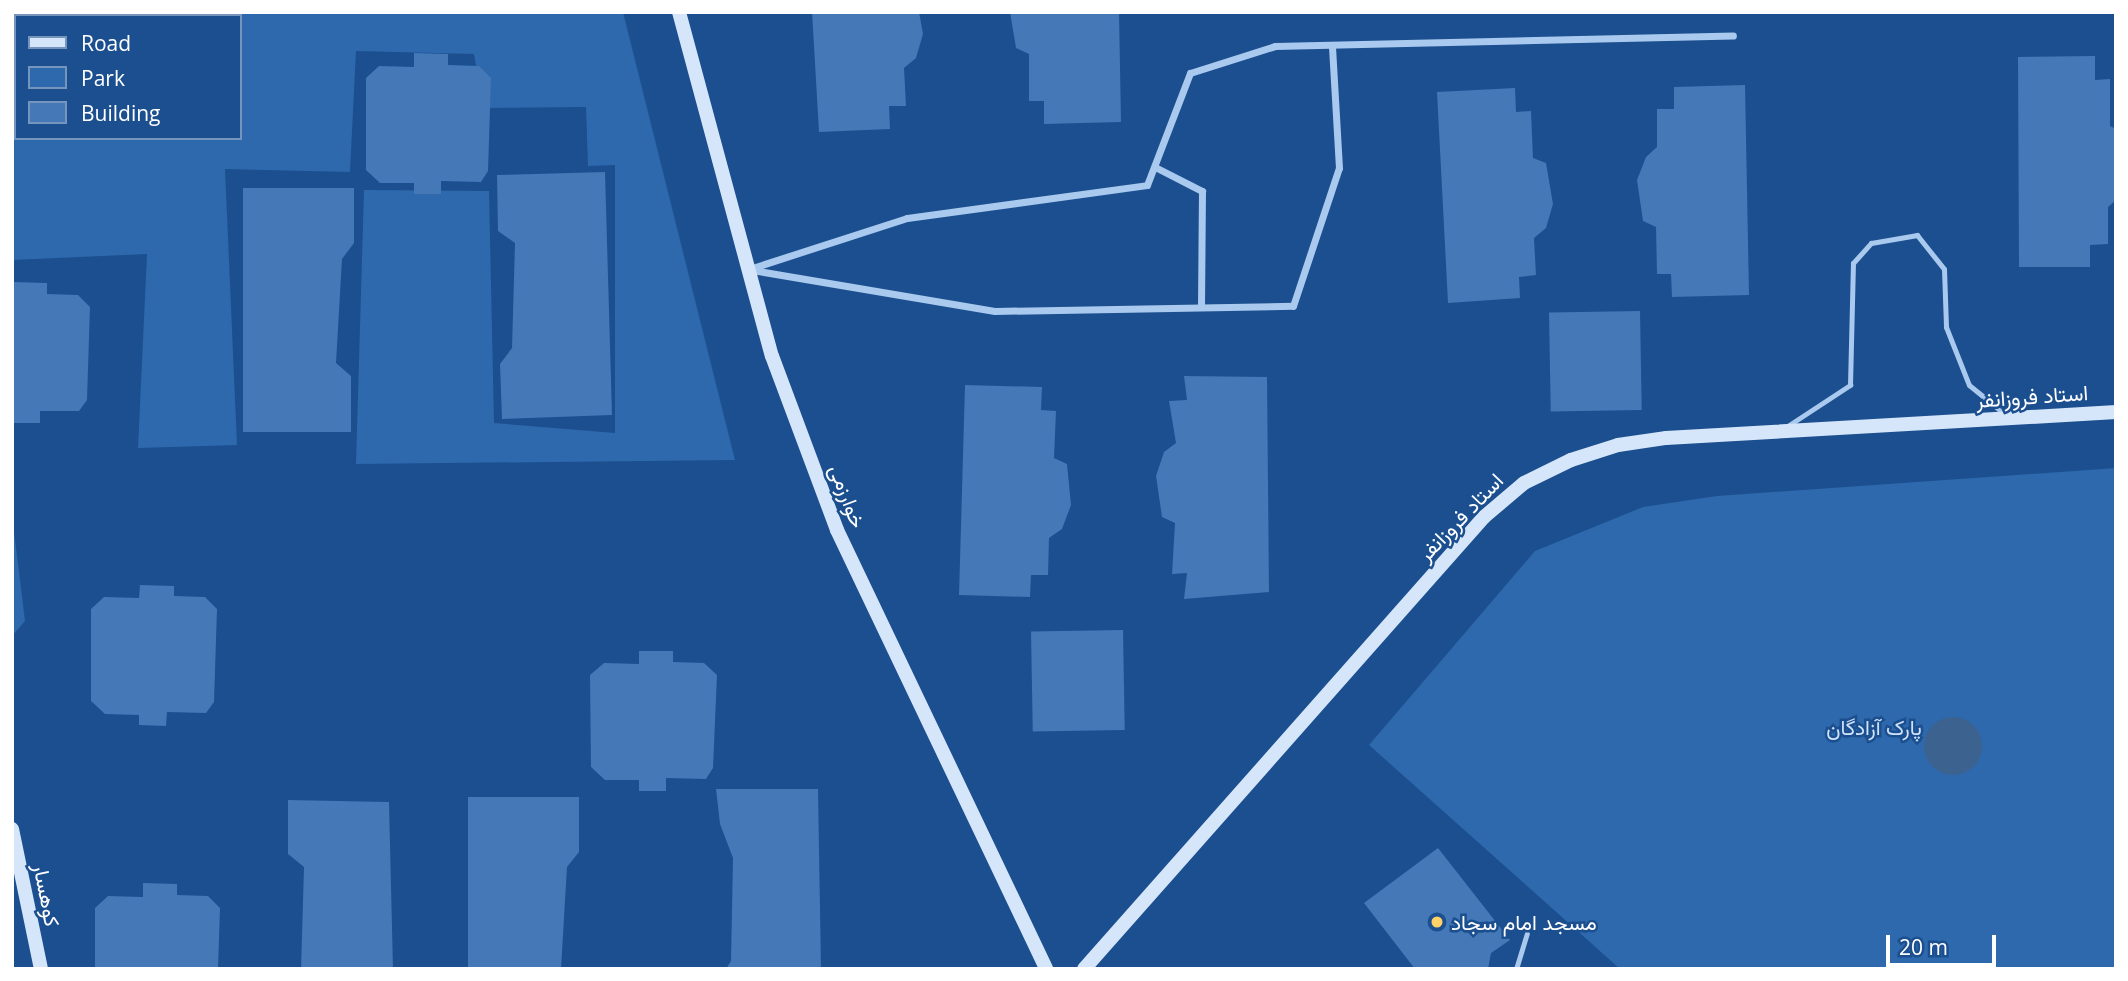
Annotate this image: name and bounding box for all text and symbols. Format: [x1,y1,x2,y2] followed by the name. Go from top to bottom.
[14,14,242,140] legend
[81,29,131,57] text: Road
[81,64,125,92] text: Park
[81,99,160,127] text: Building
[1975,380,2089,412] street label: استاد فروزانفر
[824,461,872,531] street label: خوارزمی
[1412,468,1508,566] street label: استاد فروزانفر
[1826,714,1922,740] park label: پارک آزادگان
[29,861,65,929] street label: کوهسار
[1451,909,1597,935] place label: مسجد امام سجاد
[1429,914,1445,930] marker: مسجد امام سجاد
[1890,922,2000,966] scale bar
[1899,933,1948,961] text: 20 m

